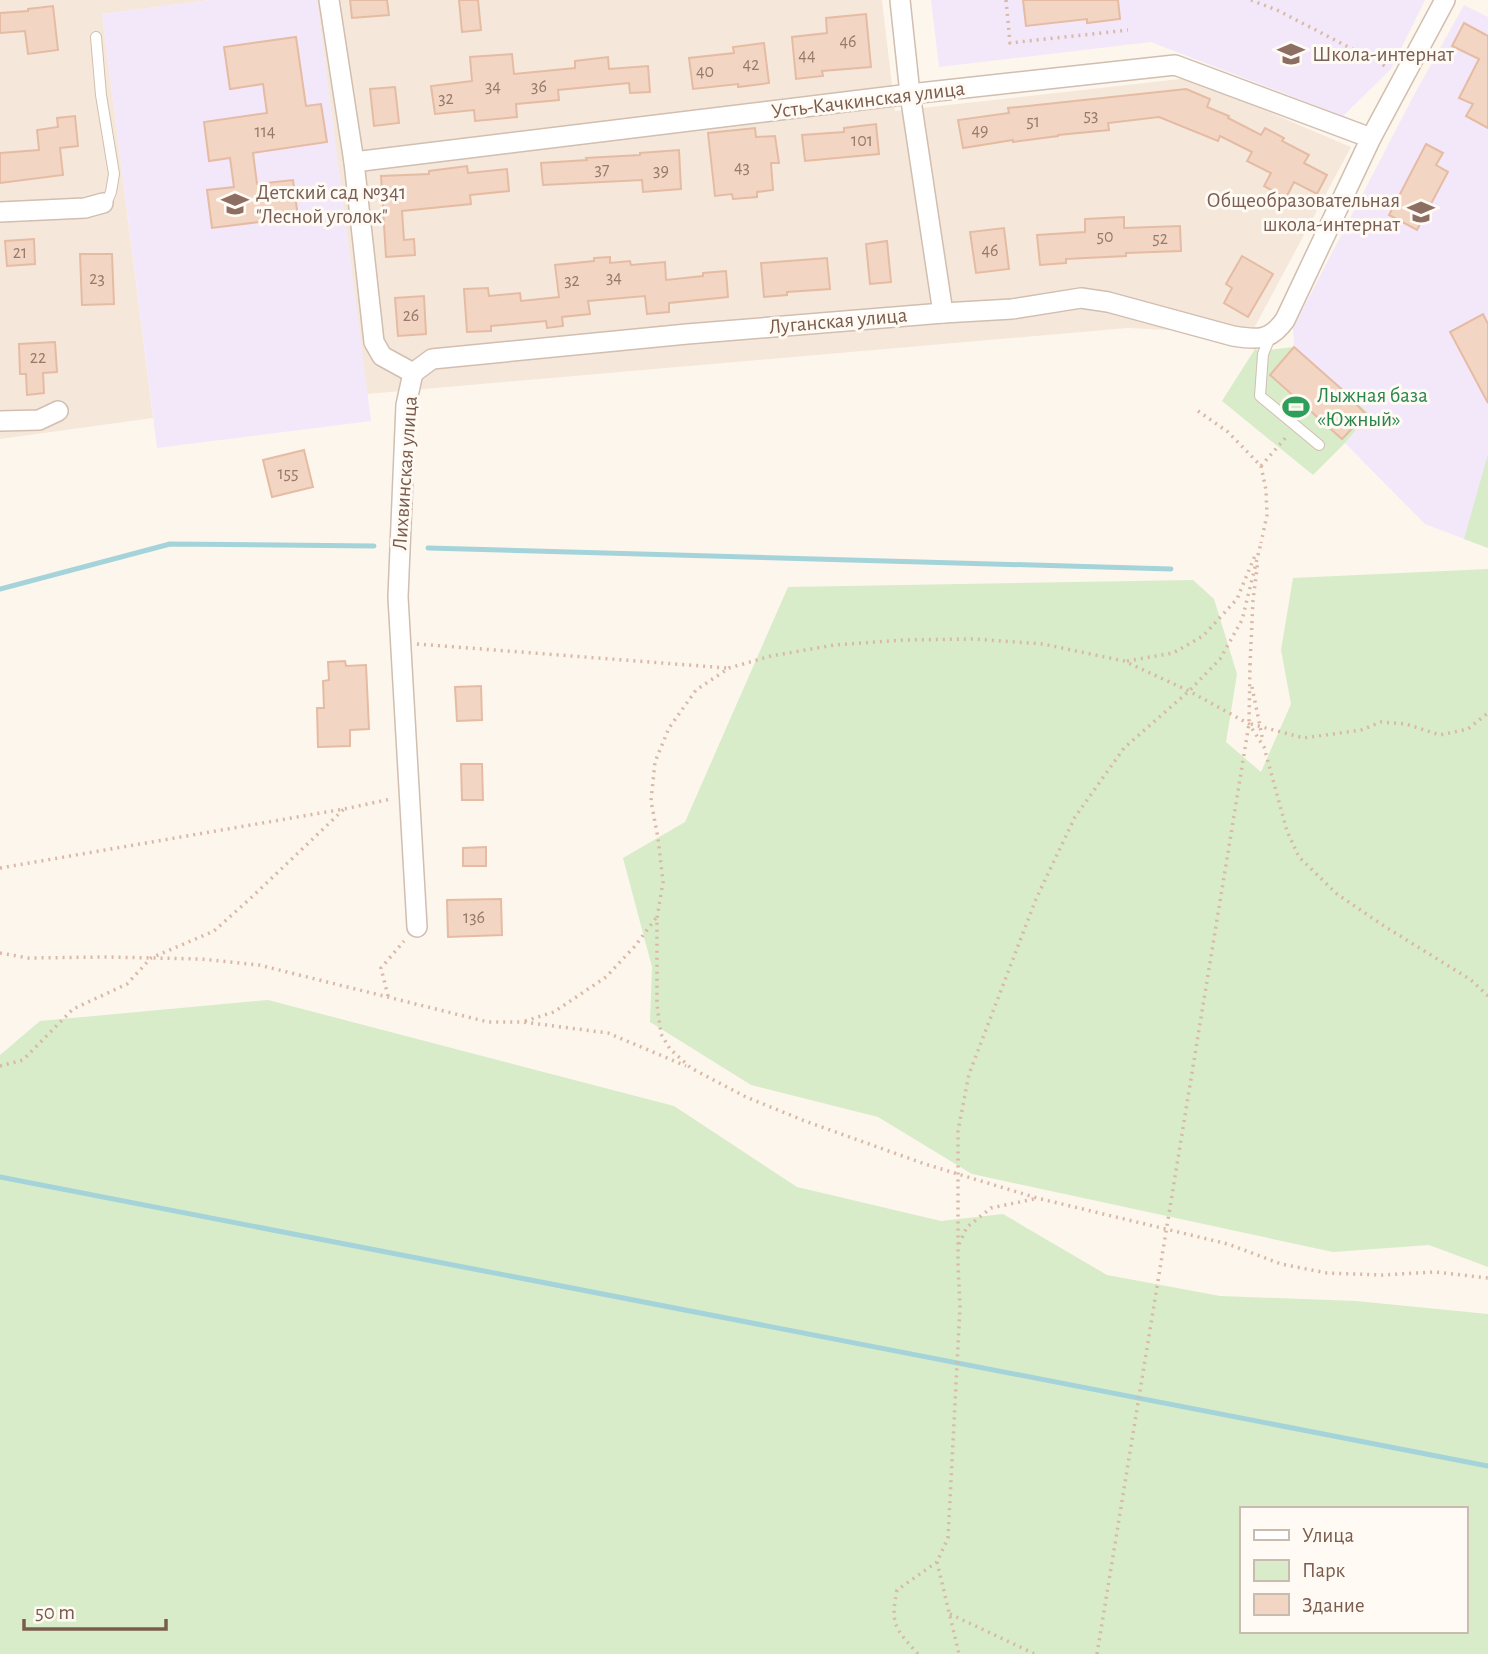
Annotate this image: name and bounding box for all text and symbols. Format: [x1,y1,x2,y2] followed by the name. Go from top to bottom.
[839,33,857,51] house number: 46
[1276,39,1306,69] school or university icon: Школа-интернат
[1312,44,1454,65] place label: Школа-интернат
[798,47,816,65] house number: 44
[743,56,759,74] house number: 42
[696,63,714,81] house number: 40
[485,78,501,96] house number: 34
[531,78,547,96] house number: 36
[770,78,966,122] street label: Усть-Качкинская улица
[438,90,454,108] house number: 32
[1084,107,1098,125] house number: 53
[1026,113,1040,131] house number: 51
[971,122,989,140] house number: 49
[254,123,276,141] house number: 114
[851,132,873,150] house number: 101
[734,159,750,177] house number: 43
[595,161,609,179] house number: 37
[653,162,669,180] house number: 39
[256,182,406,227] place label: Детский сад №341 "Лесной уголок"
[220,189,250,219] school or university icon: Детский сад №341 "Лесной уголок"
[1206,190,1400,235] place label: Общеобразовательная школа-интернат
[1406,197,1436,227] school or university icon: Общеобразовательная школа-интернат
[1096,228,1114,246] house number: 50
[1152,230,1168,248] house number: 52
[981,242,999,260] house number: 46
[13,244,27,262] house number: 21
[606,269,622,287] house number: 34
[89,270,105,288] house number: 23
[564,272,580,290] house number: 32
[768,304,908,338] street label: Луганская улица
[403,307,419,325] house number: 26
[30,349,46,367] house number: 22
[1317,385,1428,430] place label: Лыжная база «Южный»
[1281,392,1311,422] sports icon: Лыжная база «Южный»
[389,395,421,551] street label: Лихвинская улица
[277,465,299,483] house number: 155
[463,909,485,927] house number: 136
[1240,1507,1467,1633] legend
[1302,1525,1355,1546] text: Улица
[1302,1560,1346,1581] text: Парк
[24,1588,166,1632] scale bar
[1302,1595,1365,1616] text: Здание
[35,1602,75,1623] text: 50 m

